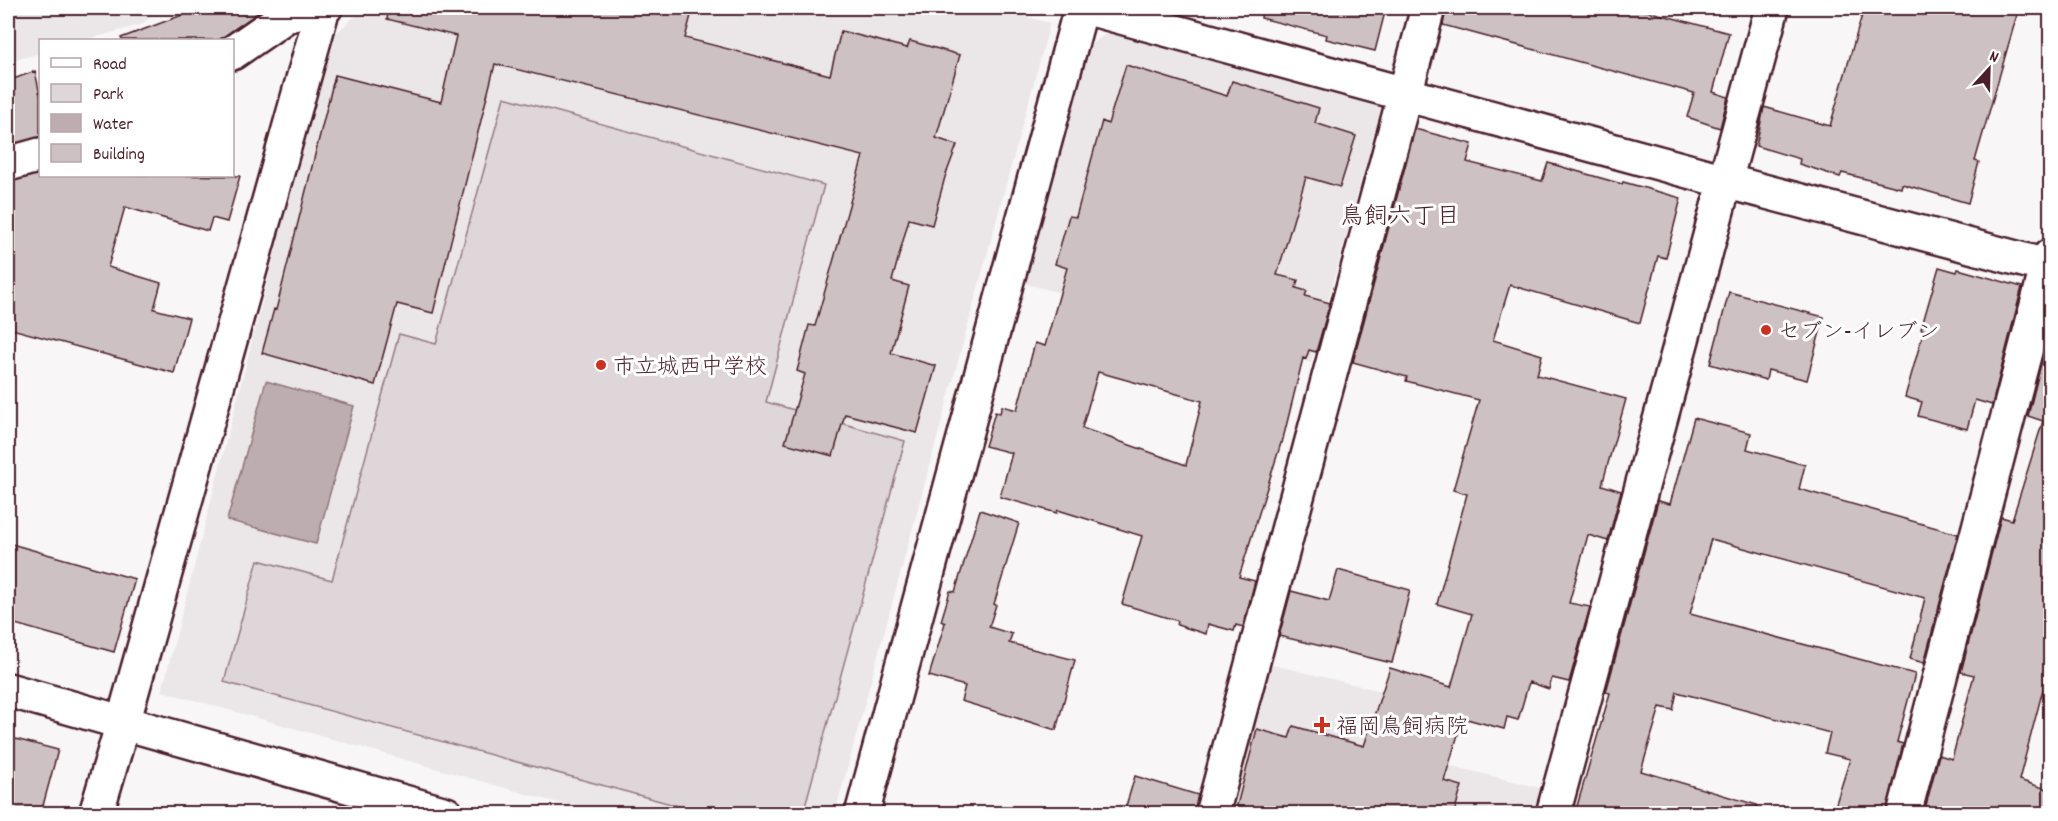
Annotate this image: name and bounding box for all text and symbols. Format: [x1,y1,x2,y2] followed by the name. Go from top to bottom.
[39,39,234,177] legend
[1959,39,2019,99] north arrow
[1986,45,2002,70] text: N
[93,53,127,78] text: Road
[93,83,124,108] text: Park
[93,113,133,138] text: Water
[93,143,145,168] text: Building
[1340,201,1460,235] district label: 鳥飼六丁目
[1778,318,1940,349] place label: セブン-イレブン
[1759,323,1773,337] marker: セブン-イレブン
[613,353,767,384] place label: 市立城西中学校
[594,358,608,372] marker: 市立城西中学校
[1336,713,1468,744] place label: 福岡鳥飼病院
[1313,716,1331,734] marker: 福岡鳥飼病院

